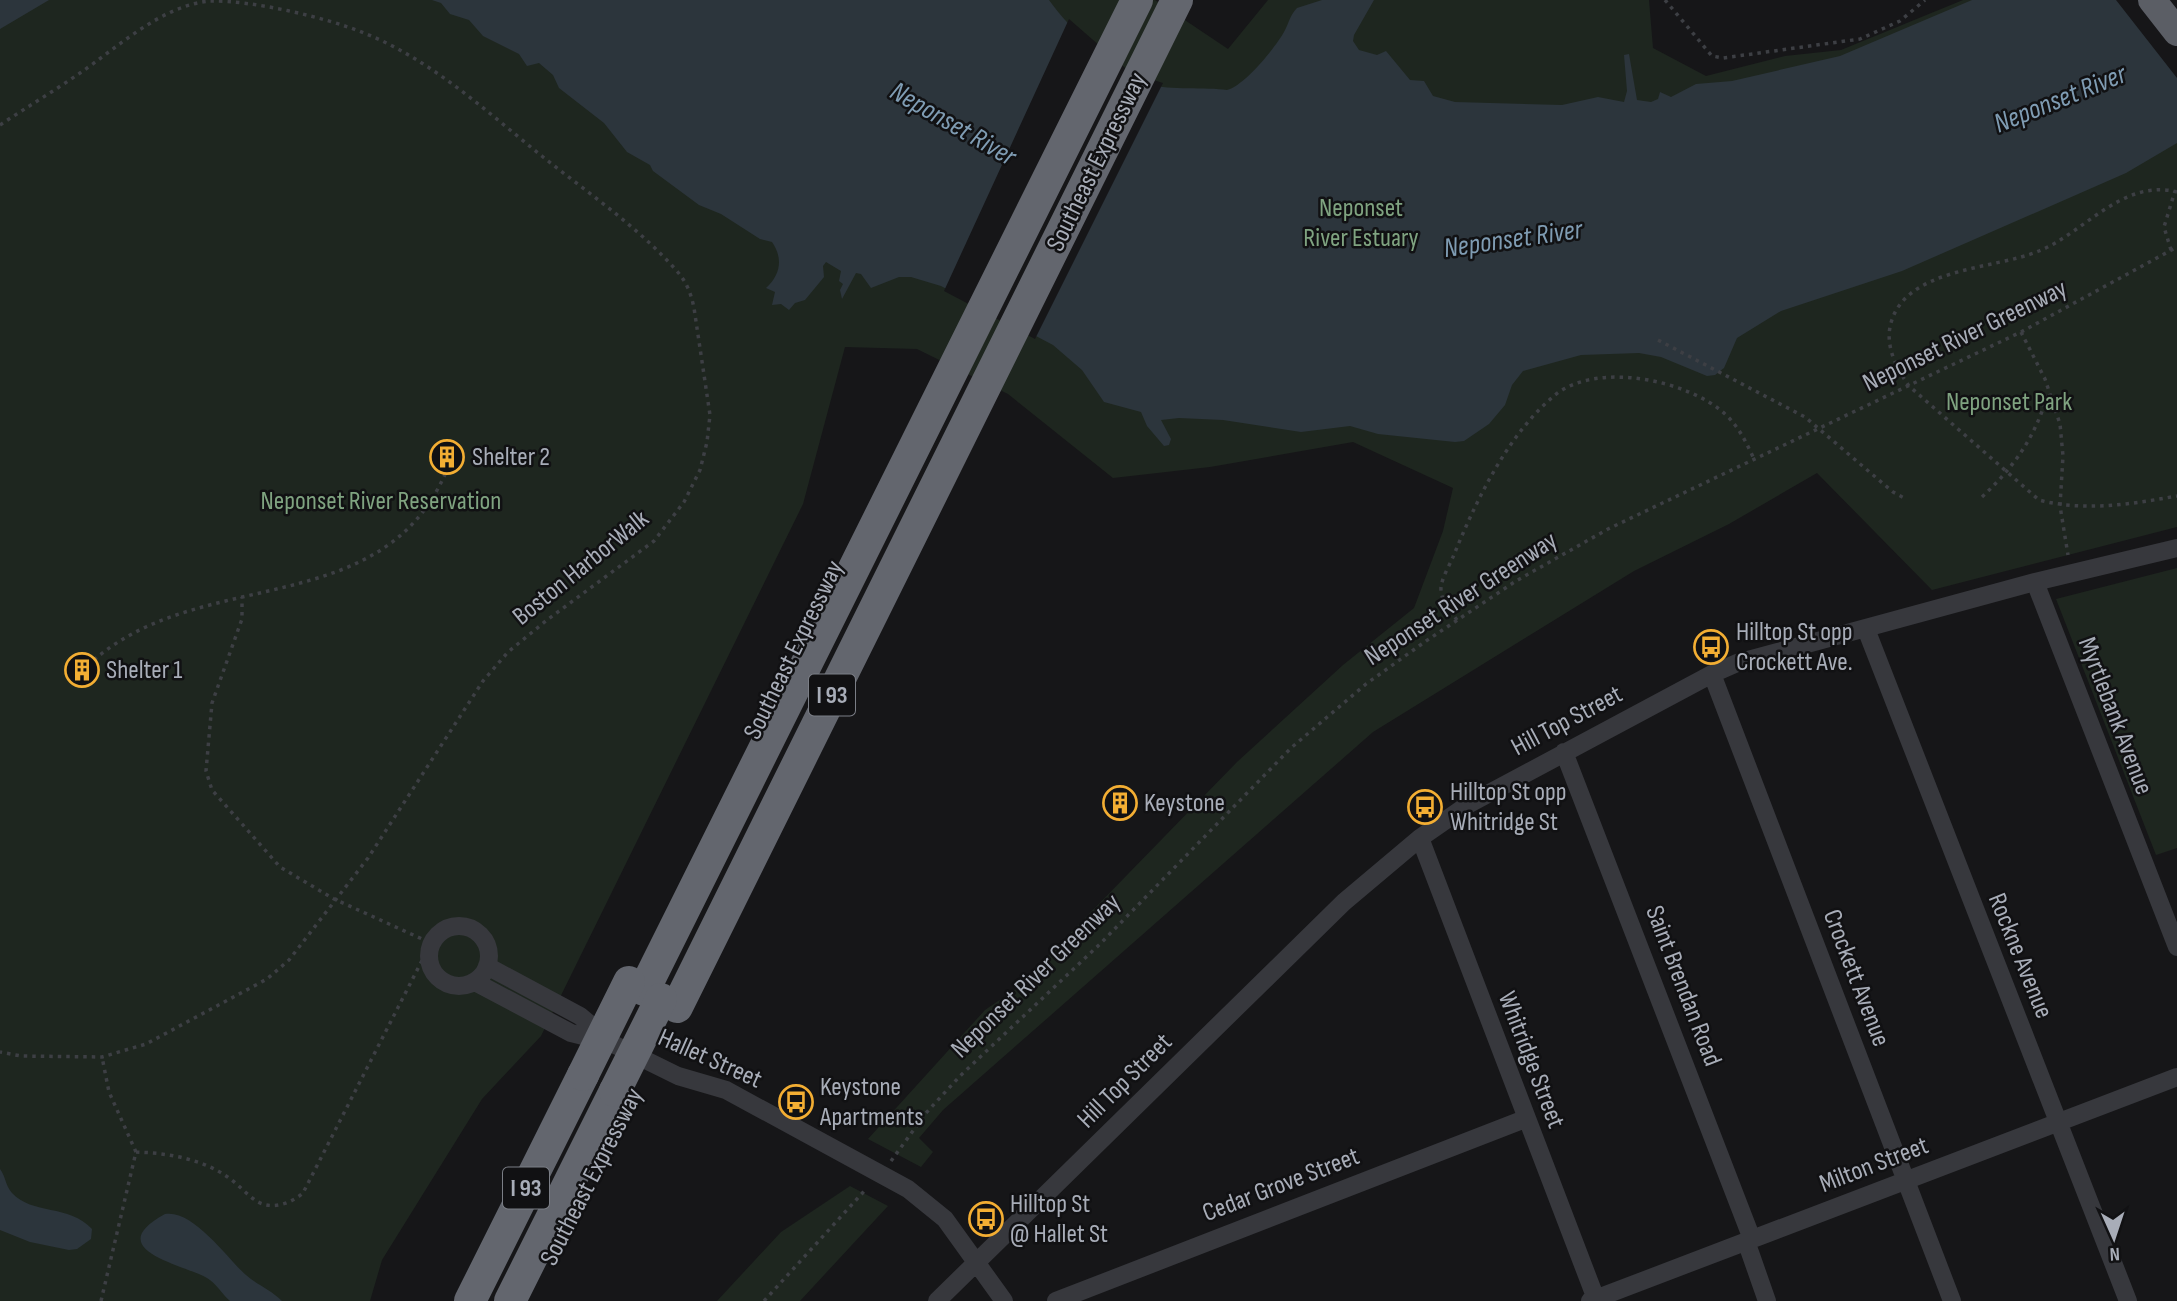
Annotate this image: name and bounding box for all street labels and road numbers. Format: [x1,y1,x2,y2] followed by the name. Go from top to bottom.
[1040,68,1154,256] street label: Southeast Expressway
[1858,273,2072,399] street label: Neponset River Greenway
[507,504,655,632] street label: Boston HarborWalk
[1359,525,1563,673] street label: Neponset River Greenway
[737,556,851,744] street label: Southeast Expressway
[2071,633,2159,799] street label: Myrtlebank Avenue
[809,674,855,716] road number: I 93
[1506,679,1628,763] street label: Hill Top Street
[945,887,1127,1065] street label: Neponset River Greenway
[1981,889,2059,1023] street label: Rockne Avenue
[1638,902,1728,1070] street label: Saint Brendan Road
[1816,905,1896,1051] street label: Crockett Avenue
[1491,987,1571,1133] street label: Whitridge Street
[653,1022,767,1096] street label: Hallet Street
[1071,1027,1179,1135] street label: Hill Top Street
[534,1083,650,1271] street label: Southeast Expressway
[1815,1130,1933,1200] street label: Milton Street
[1198,1141,1364,1229] street label: Cedar Grove Street
[503,1168,549,1208] road number: I 93

